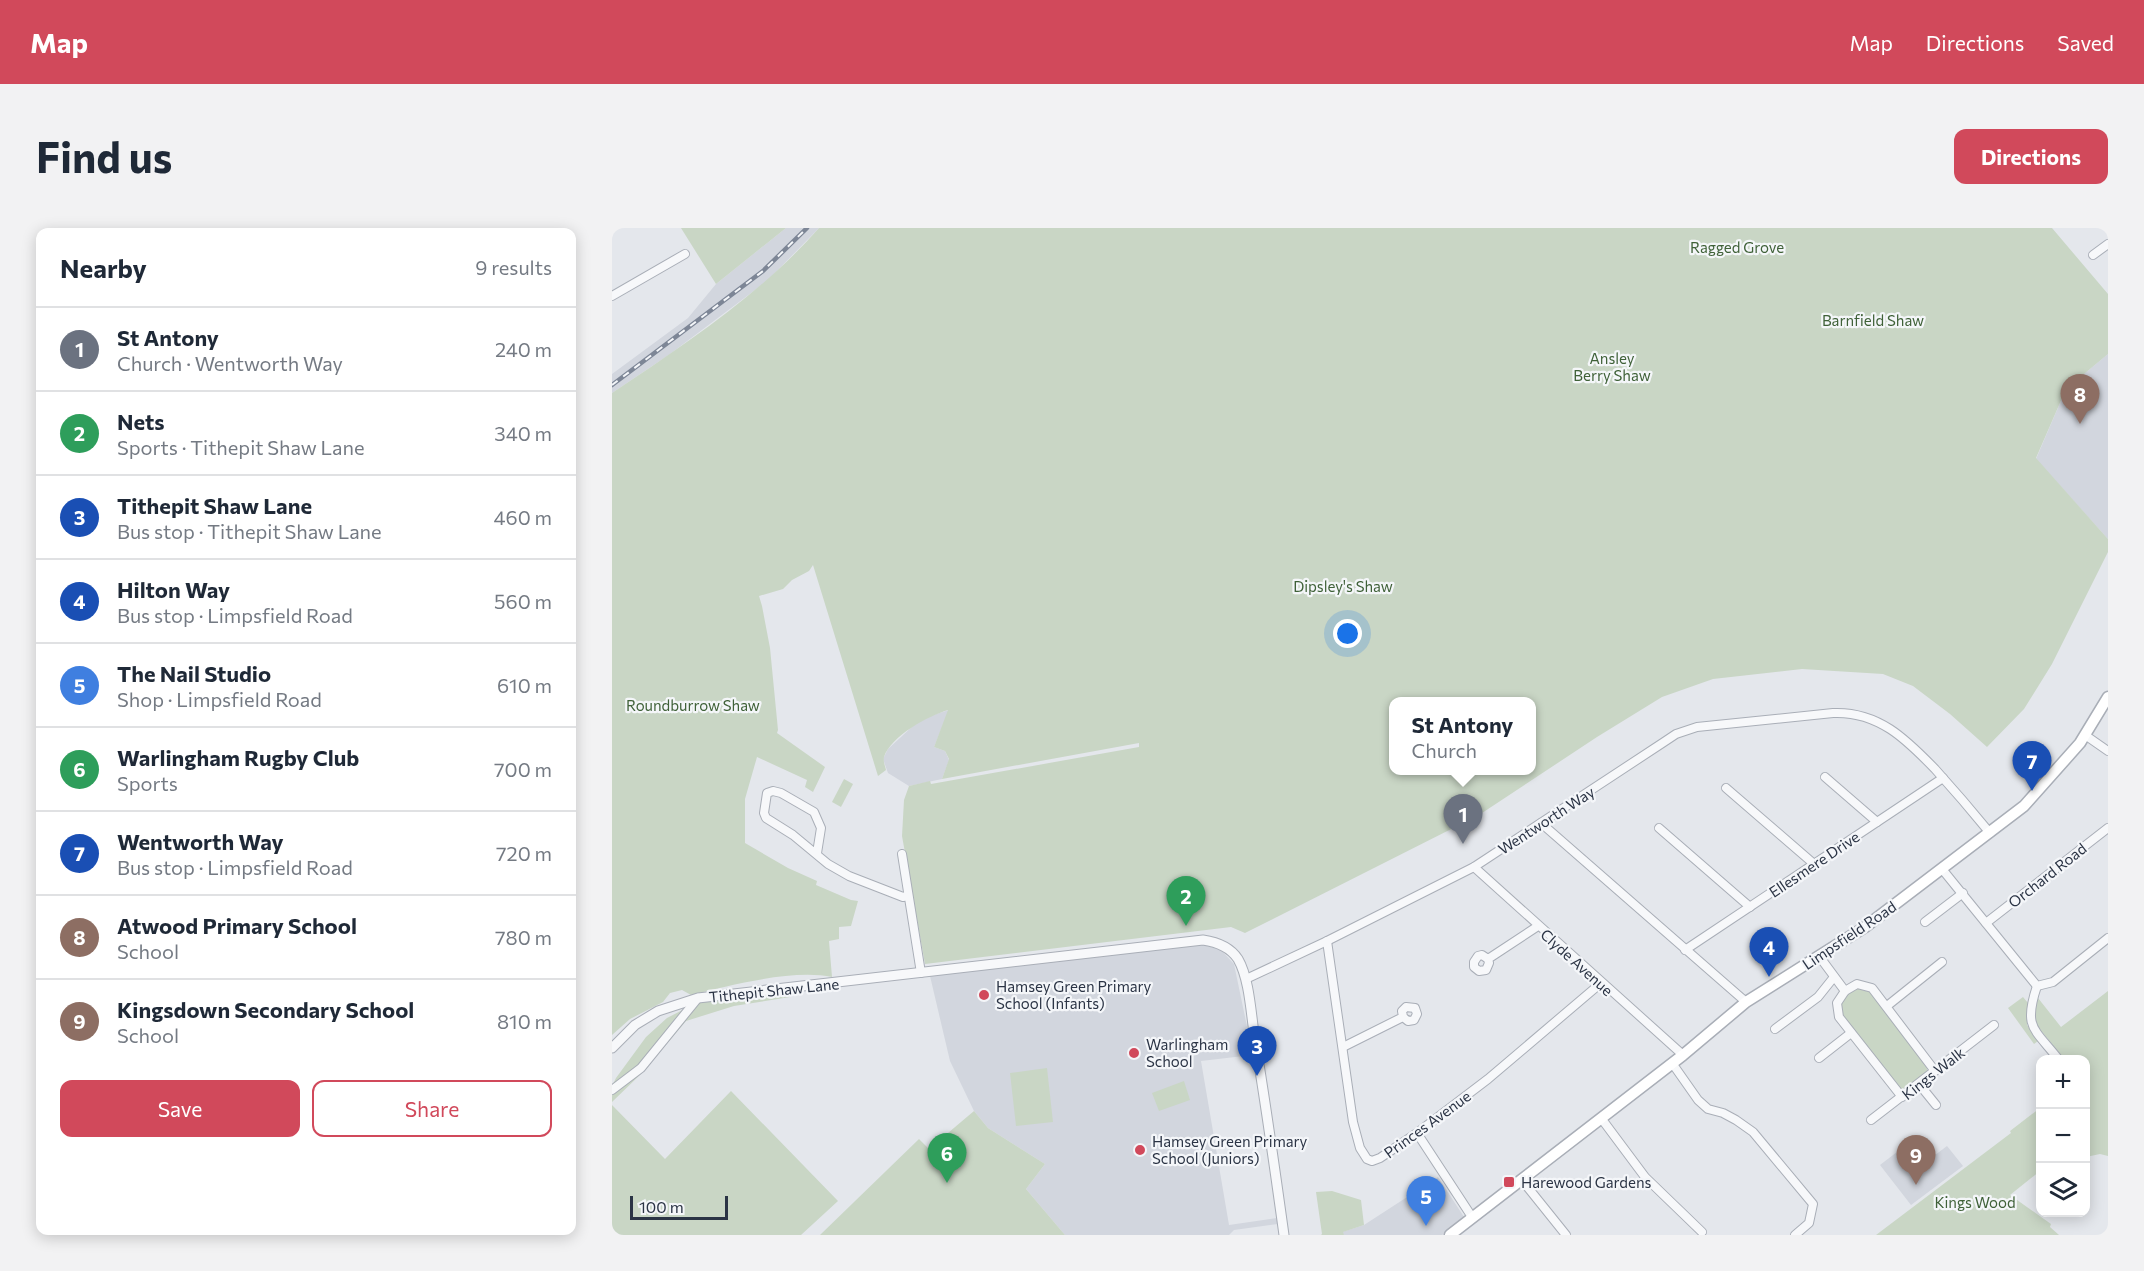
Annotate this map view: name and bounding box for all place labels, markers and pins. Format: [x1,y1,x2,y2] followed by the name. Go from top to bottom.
[2060,374,2100,424] pin: 8
[2012,742,2052,791] pin: 7
[1444,794,1482,844] pin: 1
[1166,876,1206,926] pin: 2
[1750,928,1788,977] pin: 4
[996,977,1152,1012] place label: Hamsey Green Primary School (Infants)
[977,988,991,1002] marker: Hamsey Green Primary School (Infants)
[1238,1026,1276,1076] pin: 3
[1146,1035,1228,1070] place label: Warlingham School
[1127,1046,1141,1060] marker: Warlingham School
[1152,1132,1308,1167] place label: Hamsey Green Primary School (Juniors)
[928,1134,966,1183] pin: 6
[1896,1136,1936,1185] pin: 9
[1133,1143,1147,1157] marker: Hamsey Green Primary School (Juniors)
[1521,1173,1651,1191] place label: Harewood Gardens
[1502,1175,1516,1189] marker: Harewood Gardens
[1406,1176,1446,1226] pin: 5

